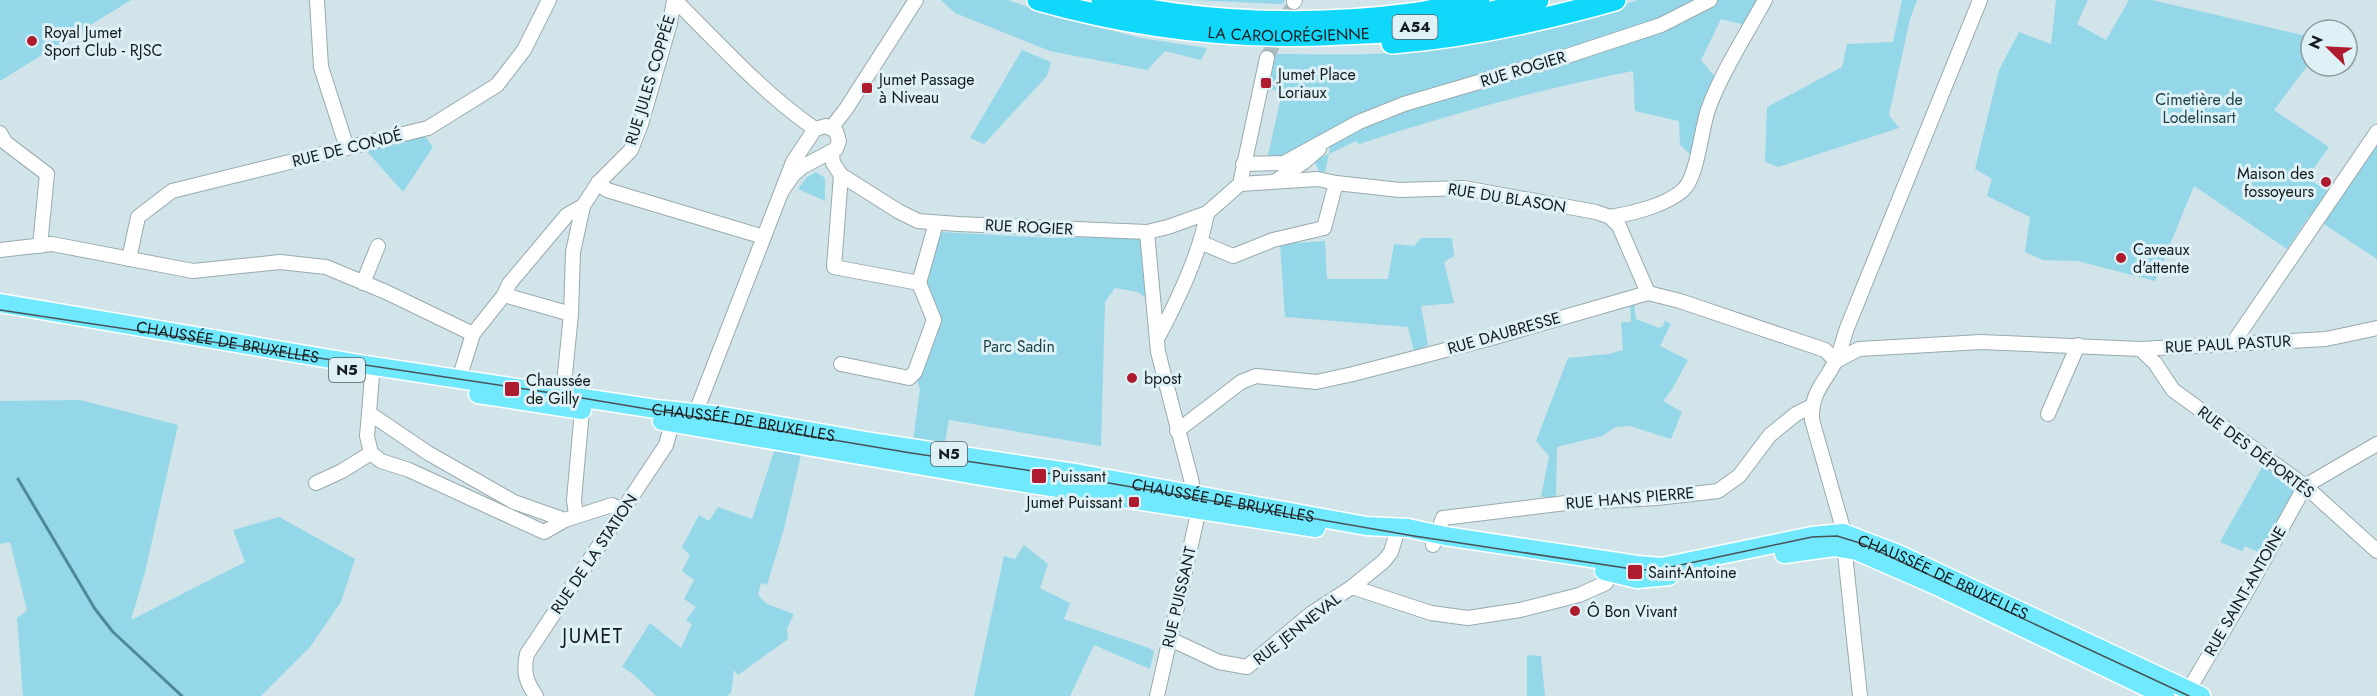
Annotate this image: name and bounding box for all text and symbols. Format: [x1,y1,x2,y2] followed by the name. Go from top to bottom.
[619,12,681,148] street label: RUE JULES COPPÉE
[1392,15,1438,39] road number: A54
[2299,18,2359,78] north arrow
[1207,20,1370,47] street label: LA CAROLORÉGIENNE
[44,21,162,62] place label: Royal Jumet Sport Club - RJSC
[2303,32,2329,53] text: N
[25,34,39,48] marker: Royal Jumet Sport Club - RJSC
[1477,45,1569,93] street label: RUE ROGIER
[1276,63,1356,104] place label: Jumet Place Loriaux
[877,68,975,109] place label: Jumet Passage à Niveau
[1259,76,1273,90] marker: Jumet Place Loriaux
[860,81,874,95] marker: Jumet Passage à Niveau
[2155,88,2243,129] park label: Cimetière de Lodelinsart
[290,123,404,173] street label: RUE DE CONDÉ
[2237,162,2314,203] place label: Maison des fossoyeurs
[2319,175,2333,189] marker: Maison des fossoyeurs
[1446,177,1568,219] street label: RUE DU BLASON
[984,213,1074,241] street label: RUE ROGIER
[2133,238,2190,279] place label: Caveaux d'attente
[2114,251,2128,265] marker: Caveaux d'attente
[1445,306,1563,360] street label: RUE DAUBRESSE
[135,315,321,368] street label: CHAUSSÉE DE BRUXELLES
[2164,329,2292,359] street label: RUE PAUL PASTUR
[983,335,1055,358] park label: Parc Sadin
[329,358,365,382] road number: N5
[1144,367,1181,390] place label: bpost
[526,369,591,410] place label: Chaussée de Gilly
[1125,371,1139,385] marker: bpost
[503,380,521,398] marker: Chaussée de Gilly
[651,397,837,447] street label: CHAUSSÉE DE BRUXELLES
[2193,400,2319,504] street label: RUE DES DÉPORTÉS
[931,442,967,466] road number: N5
[1052,465,1106,488] place label: Puissant
[1030,467,1048,485] marker: Puissant
[1130,472,1316,528] street label: CHAUSSÉE DE BRUXELLES
[1565,481,1695,515] street label: RUE HANS PIERRE
[545,489,643,619] street label: RUE DE LA STATION
[1025,491,1122,514] place label: Jumet Puissant
[1127,495,1141,509] marker: Jumet Puissant
[2198,522,2292,660] street label: RUE SAINT-ANTOINE
[1854,528,2033,625] street label: CHAUSSÉE DE BRUXELLES
[1156,544,1202,650] street label: RUE PUISSANT
[1648,561,1737,584] place label: Saint-Antoine
[1626,563,1644,581] marker: Saint-Antoine
[1248,587,1346,671] street label: RUE JENNEVAL
[1587,600,1677,623] place label: Ô Bon Vivant
[1568,604,1582,618] marker: Ô Bon Vivant
[559,622,624,651] district label: JUMET

